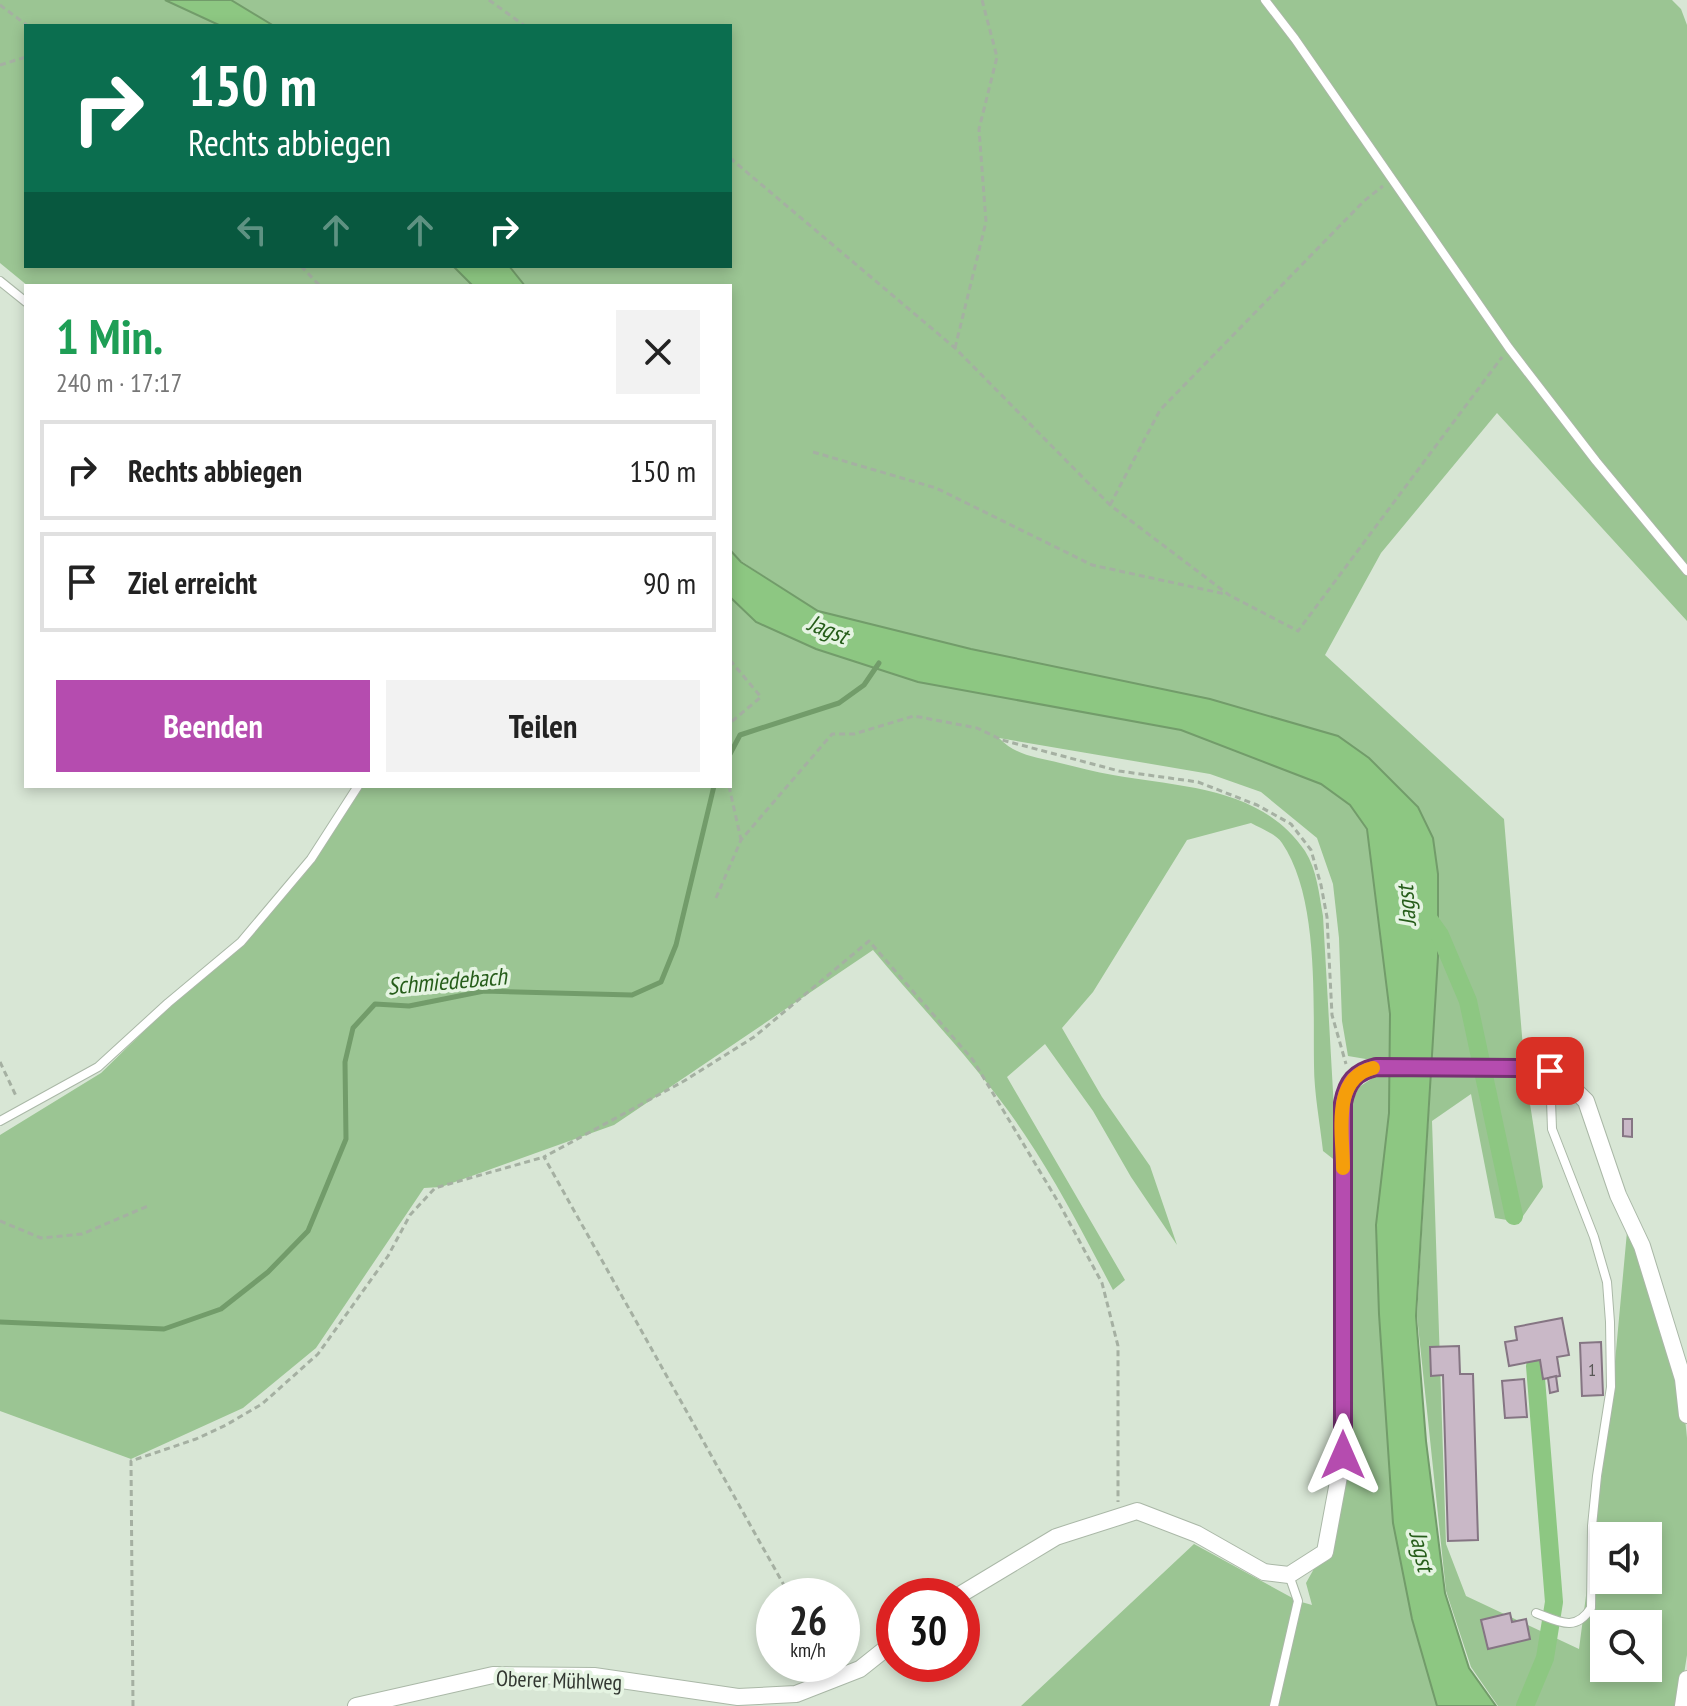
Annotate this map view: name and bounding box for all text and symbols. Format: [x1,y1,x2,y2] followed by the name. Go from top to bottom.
[188,49,317,121] text: 150 m
[56,56,160,160] icon: right
[188,119,391,166] text: Rechts abbiegen
[230,208,274,252] icon: left
[314,208,358,252] icon: ahead
[398,208,442,252] icon: ahead
[482,208,526,252] icon: right
[56,305,163,367] text: 1 Min.
[616,310,700,394] button: close
[56,366,182,399] text: 240 m · 17:17
[60,448,104,492] icon: right
[128,451,302,490] text: Rechts abbiegen
[630,451,696,490] text: 150 m
[60,560,104,604] icon: arrive
[128,563,257,602] text: Ziel erreicht
[643,563,696,602] text: 90 m
[803,607,855,652] water label: Jagst
[56,680,370,772] button: Beenden
[386,680,700,772] button: Teilen
[1389,882,1423,928] water label: Jagst
[386,960,509,1002] water label: Schmiedebach
[1516,1037,1584,1105] pin
[1528,1049,1572,1093] icon: arrive
[1588,1358,1596,1381] house number: 1
[1301,1413,1385,1497] position arrow
[1590,1522,1662,1682] map controls
[1590,1522,1662,1594] button: sound
[1402,1527,1442,1577] water label: Jagst
[876,1578,980,1682] speed limit sign: 30
[789,1594,827,1646] text: 26
[1590,1610,1662,1682] button: search
[790,1637,826,1663] text: km/h
[496,1664,622,1696] street label: Oberer Mühlweg

